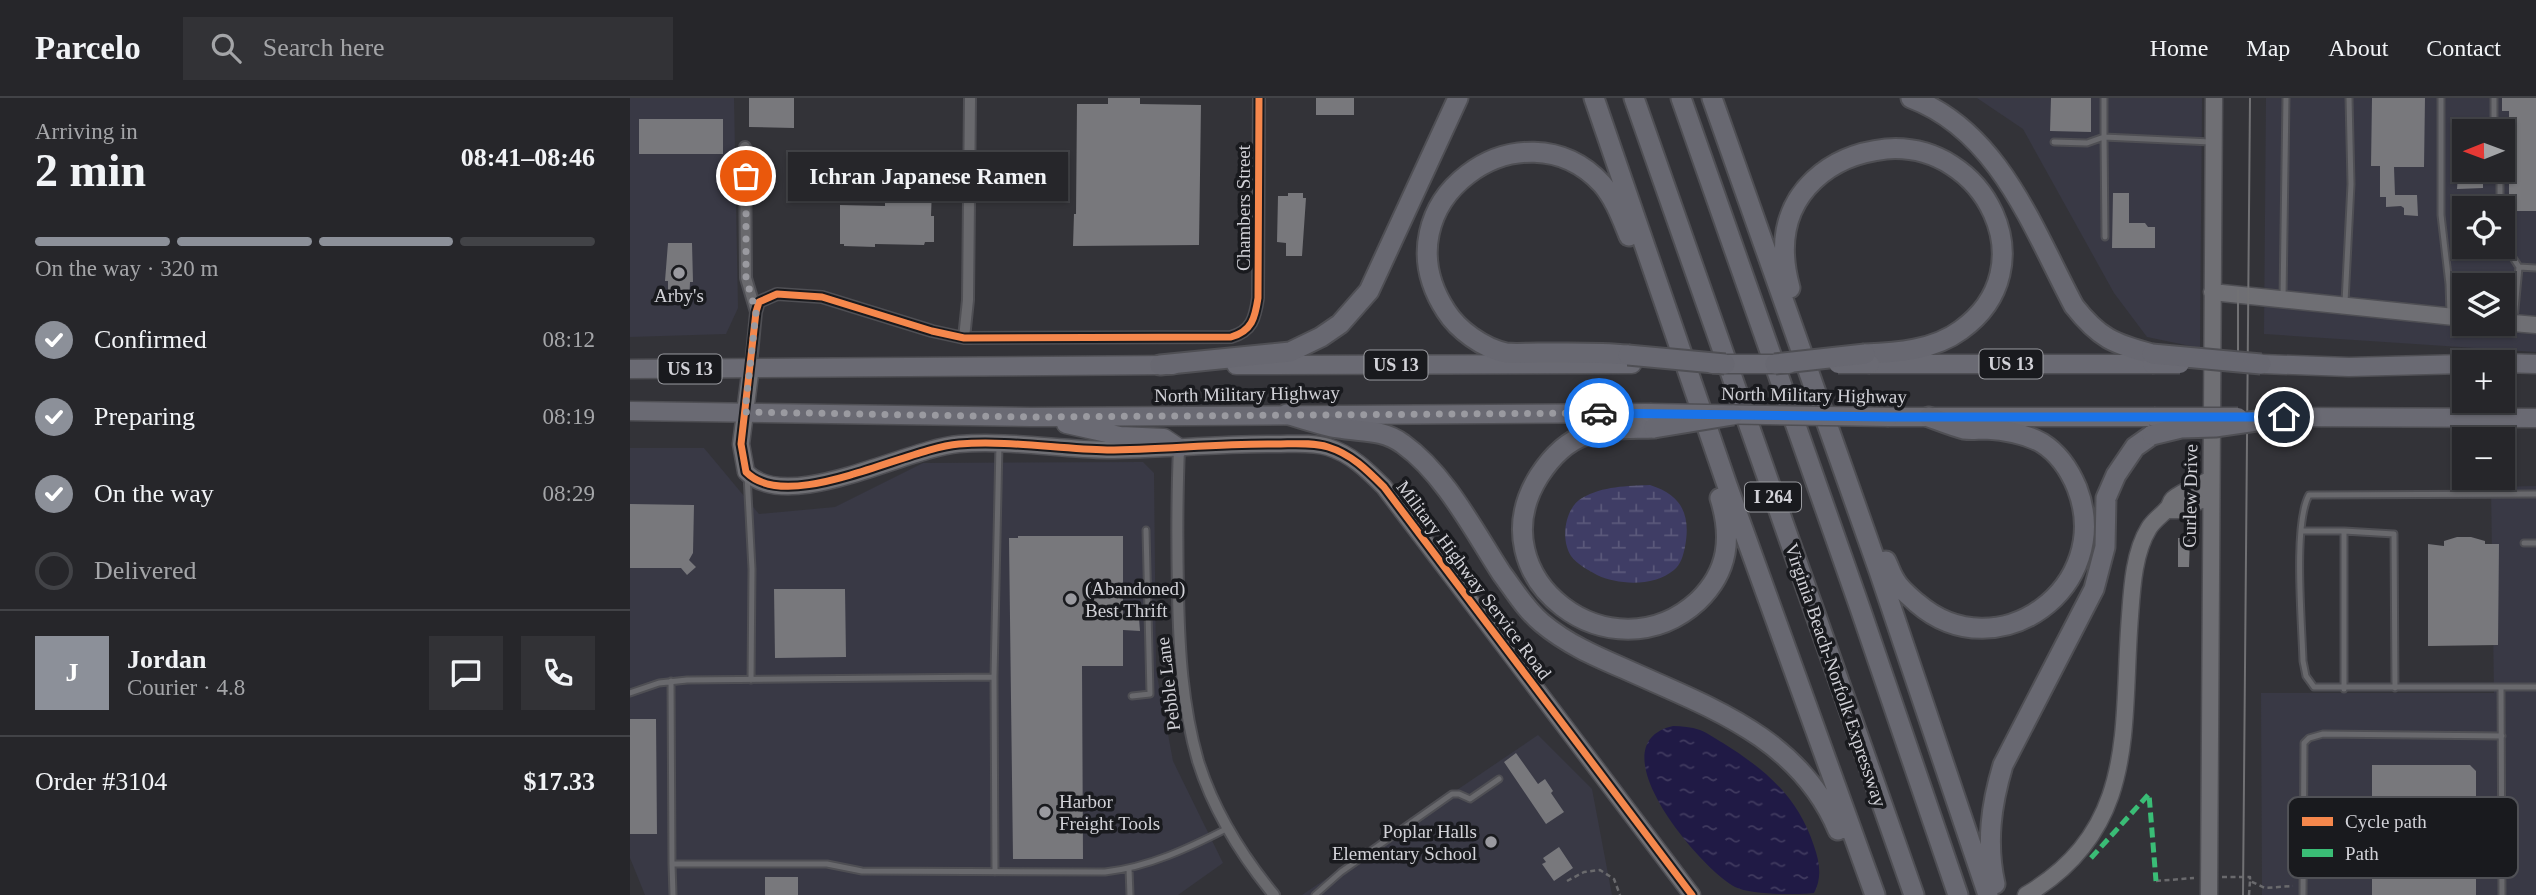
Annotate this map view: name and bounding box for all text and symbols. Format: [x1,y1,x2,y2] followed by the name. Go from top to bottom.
[183,17,673,80] search box
[207,29,245,67] icon: search
[35,30,141,66] text: Parcelo
[263,33,385,62] text: Search here
[2150,35,2208,61] text: Home
[2246,35,2290,61] text: Map
[2328,35,2388,61] text: About
[2426,35,2501,61] text: Contact
[35,119,138,144] text: Arriving in
[2452,119,2515,182] north arrow
[2452,119,2515,490] map controls
[461,143,595,172] text: 08:41–08:46
[1233,144,1254,271] street label: Chambers Street
[35,145,146,196] text: 2 min
[716,146,776,206] pin
[788,152,1068,200] callout: Ichran Japanese Ramen
[727,157,765,195] icon: bag
[809,164,1047,189] text: Ichran Japanese Ramen
[2452,196,2515,259] button: locate
[35,256,218,281] text: On the way · 320 m
[671,265,687,281] marker: Arby's
[2452,273,2515,336] button: layers
[654,285,704,306] place label: Arby's
[35,321,73,359] icon: check
[94,325,207,354] text: Confirmed
[543,327,595,352] text: 08:12
[1980,350,2042,378] road number: US 13
[2452,350,2515,413] button: +
[1364,351,1428,380] road number: US 13
[658,354,722,384] road number: US 13
[1564,378,1634,448] courier
[1154,382,1341,406] street label: North Military Highway
[1721,383,1908,407] street label: North Military Highway
[2254,387,2314,447] pin
[1580,394,1618,432] icon: car
[35,398,73,436] icon: check
[2265,398,2303,436] icon: home
[94,402,195,431] text: Preparing
[543,404,595,429] text: 08:19
[2452,427,2515,490] button: −
[2179,444,2201,548] street label: Curlew Drive
[35,475,73,513] icon: check
[1392,477,1556,684] street label: Military Highway Service Road
[94,479,214,508] text: On the way
[543,481,595,506] text: 08:29
[1745,482,1801,512] road number: I 264
[1781,541,1891,810] street label: Virginia Beach-Norfolk Expressway
[94,556,197,585] text: Delivered
[1085,578,1185,621] place label: (Abandoned) Best Thrift
[1063,591,1079,607] marker: (Abandoned) Best Thrift
[429,636,503,710] button: chat
[521,636,595,710] button: phone
[1152,636,1184,732] street label: Pebble Lane
[127,645,206,674] text: Jordan
[66,658,79,687] text: J
[127,675,245,700] text: Courier · 4.8
[35,767,167,796] text: Order #3104
[524,767,595,796] text: $17.33
[1059,791,1160,834] place label: Harbor Freight Tools
[2288,797,2518,878] legend
[1037,804,1053,820] marker: Harbor Freight Tools
[2345,811,2427,832] text: Cycle path
[1332,821,1477,864] place label: Poplar Halls Elementary School
[1483,834,1499,850] marker: Poplar Halls Elementary School
[2345,843,2379,864] text: Path

